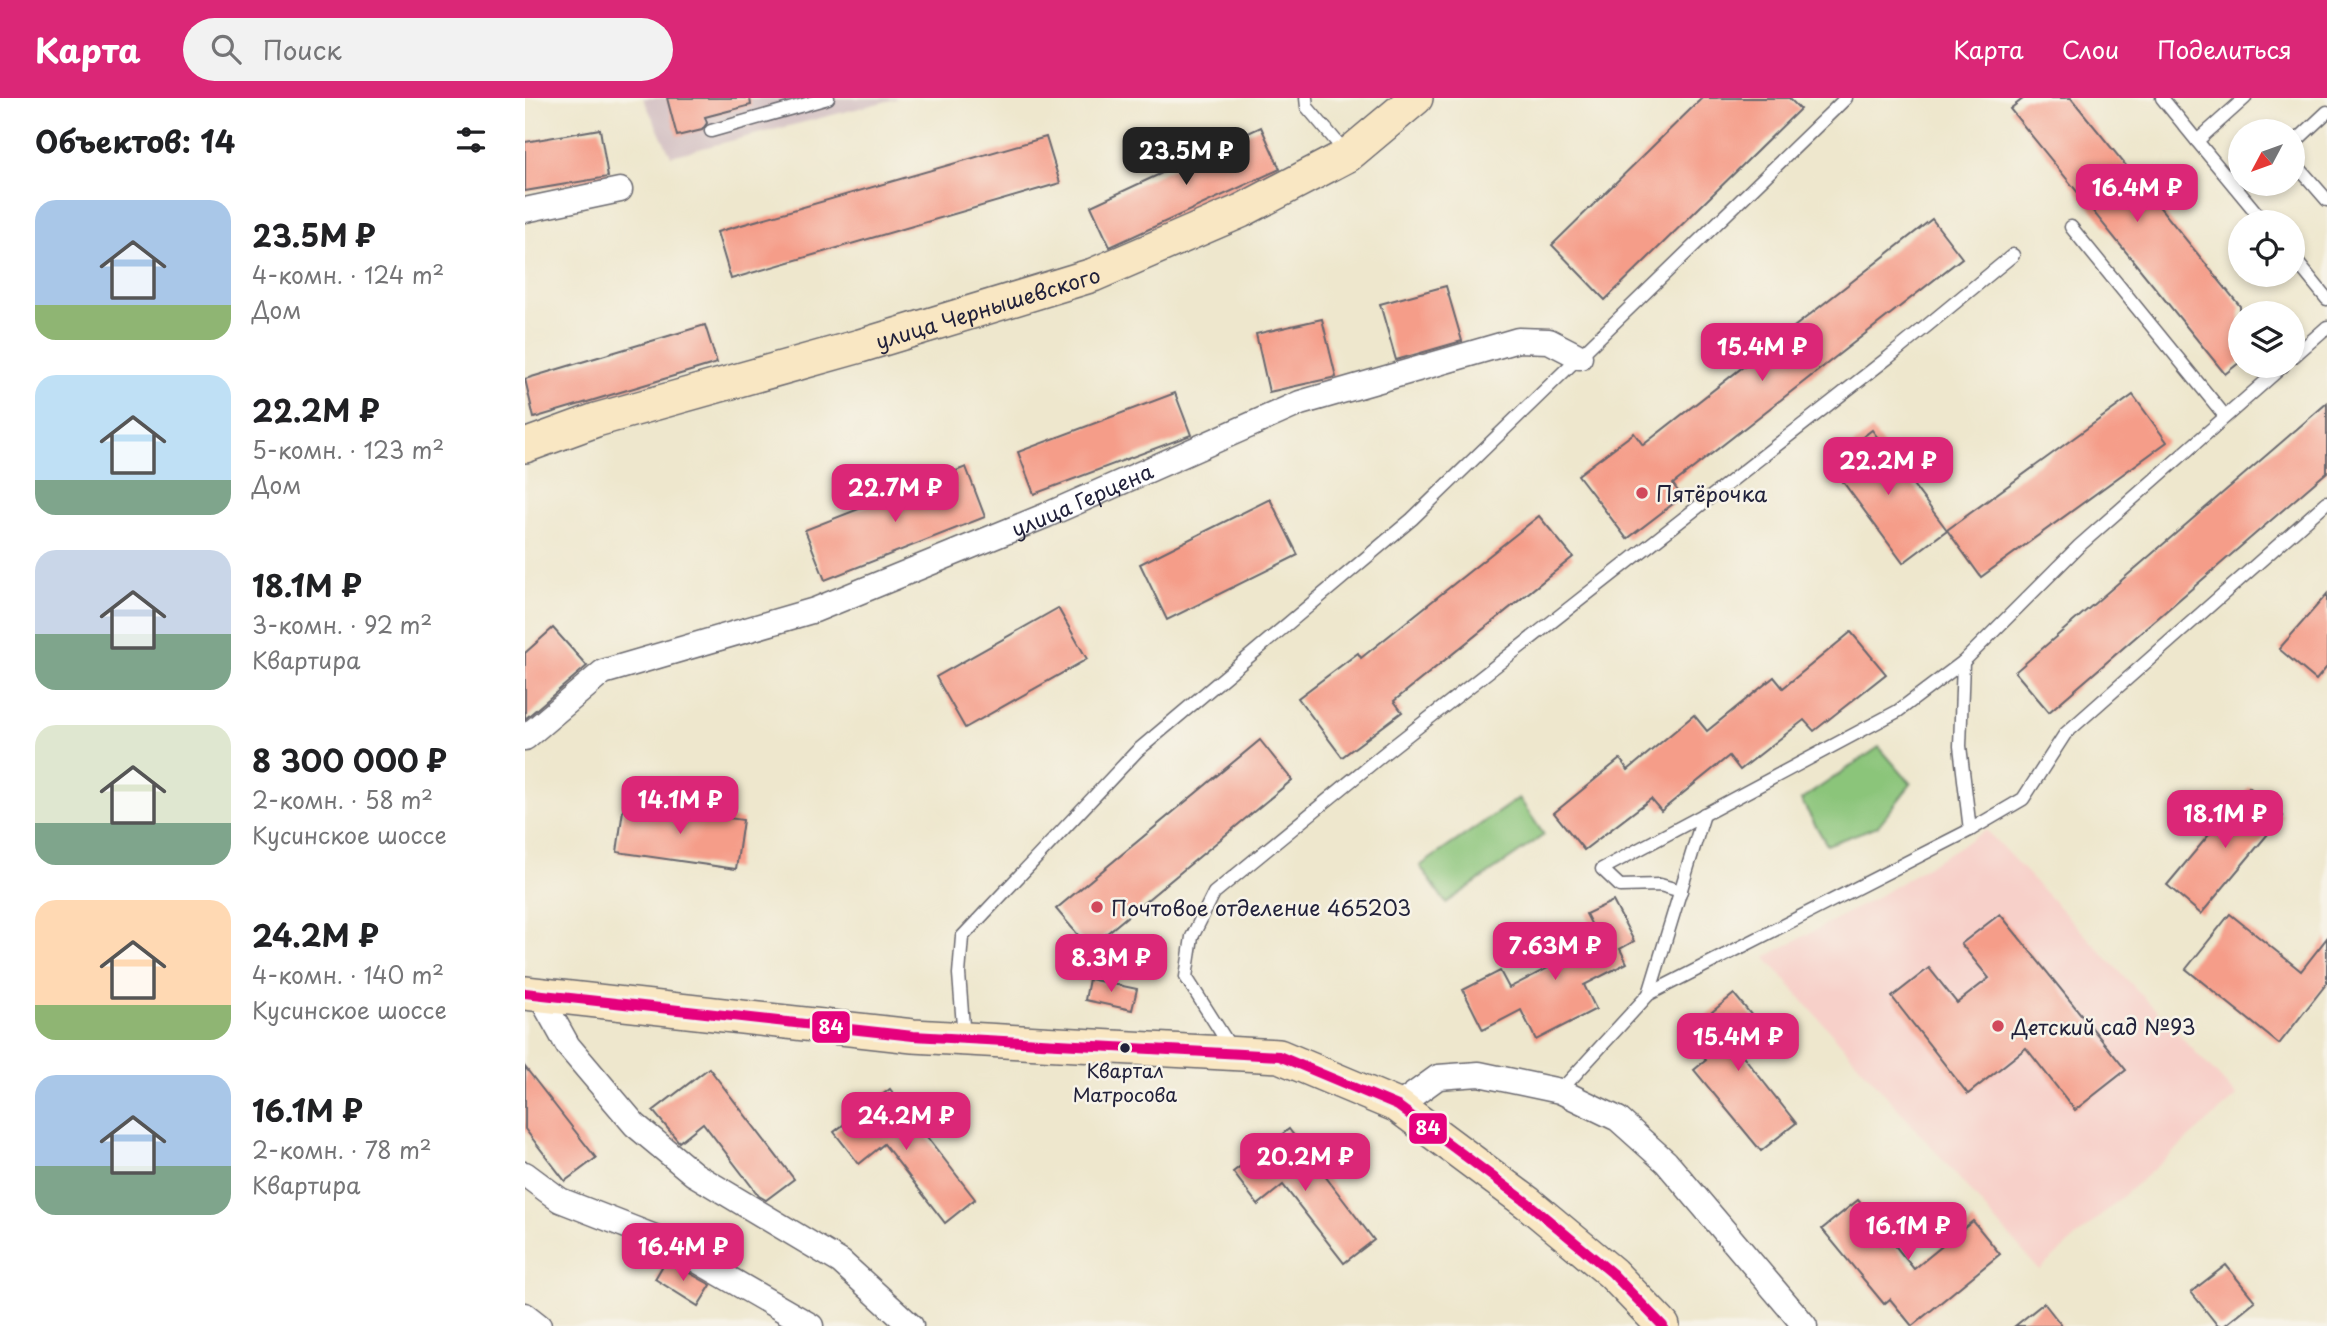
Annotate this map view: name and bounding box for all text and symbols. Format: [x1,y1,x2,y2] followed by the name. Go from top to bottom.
[183,18,673,81] search box
[35,24,141,74] text: Карта
[207,30,245,68] icon: search
[263,30,342,69] text: Поиск
[1953,31,2024,67] text: Карта
[2062,31,2119,67] text: Слои
[2157,31,2292,67] text: Поделиться
[35,118,235,163] text: Объектов: 14
[2228,119,2305,196] north arrow
[2228,119,2305,378] map controls
[452,121,490,159] icon: filters
[1121,127,1251,187] pin: 23.5M ₽
[1139,132,1233,167] text: 23.5M ₽
[2072,164,2202,224] pin: 16.4M ₽
[2092,169,2182,204] text: 16.4M ₽
[2228,210,2305,287] button: locate
[252,212,376,257] text: 23.5M ₽
[91,228,175,312] icon: home
[252,257,444,292] text: 4-комн. · 124 m²
[871,258,1105,356] street label: улица Чернышевского
[252,292,301,327] text: Дом
[2228,301,2305,378] button: layers
[1697,324,1827,383] pin: 15.4M ₽
[1717,328,1807,363] text: 15.4M ₽
[252,387,380,432] text: 22.2M ₽
[91,403,175,487] icon: home
[252,432,444,467] text: 5-комн. · 123 m²
[1823,438,1953,497] pin: 22.2M ₽
[1839,442,1937,477] text: 22.2M ₽
[1006,454,1158,544] street label: улица Герцена
[830,464,960,524] pin: 22.7M ₽
[252,467,301,502] text: Дом
[848,469,942,504] text: 22.7M ₽
[1656,477,1768,509] place label: Пятёрочка
[1634,485,1650,501] marker: Пятёрочка
[252,562,362,607] text: 18.1M ₽
[91,578,175,662] icon: home
[252,607,432,642] text: 3-комн. · 92 m²
[252,642,360,677] text: Квартира
[252,737,447,782] text: 8 300 000 ₽
[91,753,175,837] icon: home
[615,776,745,836] pin: 14.1M ₽
[637,781,723,816] text: 14.1M ₽
[252,782,433,817] text: 2-комн. · 58 m²
[2160,790,2290,850] pin: 18.1M ₽
[2183,795,2267,830] text: 18.1M ₽
[252,817,447,852] text: Кусинское шоссе
[1111,891,1411,923] place label: Почтовое отделение 465203
[1089,899,1105,915] marker: Почтовое отделение 465203
[252,912,379,957] text: 24.2M ₽
[1490,922,1620,982] pin: 7.63M ₽
[1509,927,1601,962] text: 7.63M ₽
[91,928,175,1012] icon: home
[1054,934,1168,994] pin: 8.3M ₽
[1071,939,1151,974] text: 8.3M ₽
[252,957,444,992] text: 4-комн. · 140 m²
[252,992,447,1027] text: Кусинское шоссе
[811,1010,851,1044] line badge: 84
[2011,1010,2196,1042] place label: Детский сад №93
[819,1012,843,1040] text: 84
[1673,1014,1803,1073] pin: 15.4M ₽
[1693,1018,1783,1053] text: 15.4M ₽
[1990,1018,2006,1034] marker: Детский сад №93
[1118,1041,1132,1055] marker: Квартал Матросова
[1073,1056,1177,1108] place label: Квартал Матросова
[252,1087,363,1132] text: 16.1M ₽
[841,1093,971,1152] pin: 24.2M ₽
[857,1097,955,1132] text: 24.2M ₽
[91,1103,175,1187] icon: home
[1408,1112,1448,1145] line badge: 84
[1416,1113,1440,1141] text: 84
[252,1132,432,1167] text: 2-комн. · 78 m²
[1240,1134,1370,1193] pin: 20.2M ₽
[1256,1138,1354,1173] text: 20.2M ₽
[252,1167,360,1202] text: Квартира
[1843,1202,1973,1262] pin: 16.1M ₽
[1866,1207,1950,1242] text: 16.1M ₽
[618,1224,748,1283] pin: 16.4M ₽
[638,1228,728,1263] text: 16.4M ₽

